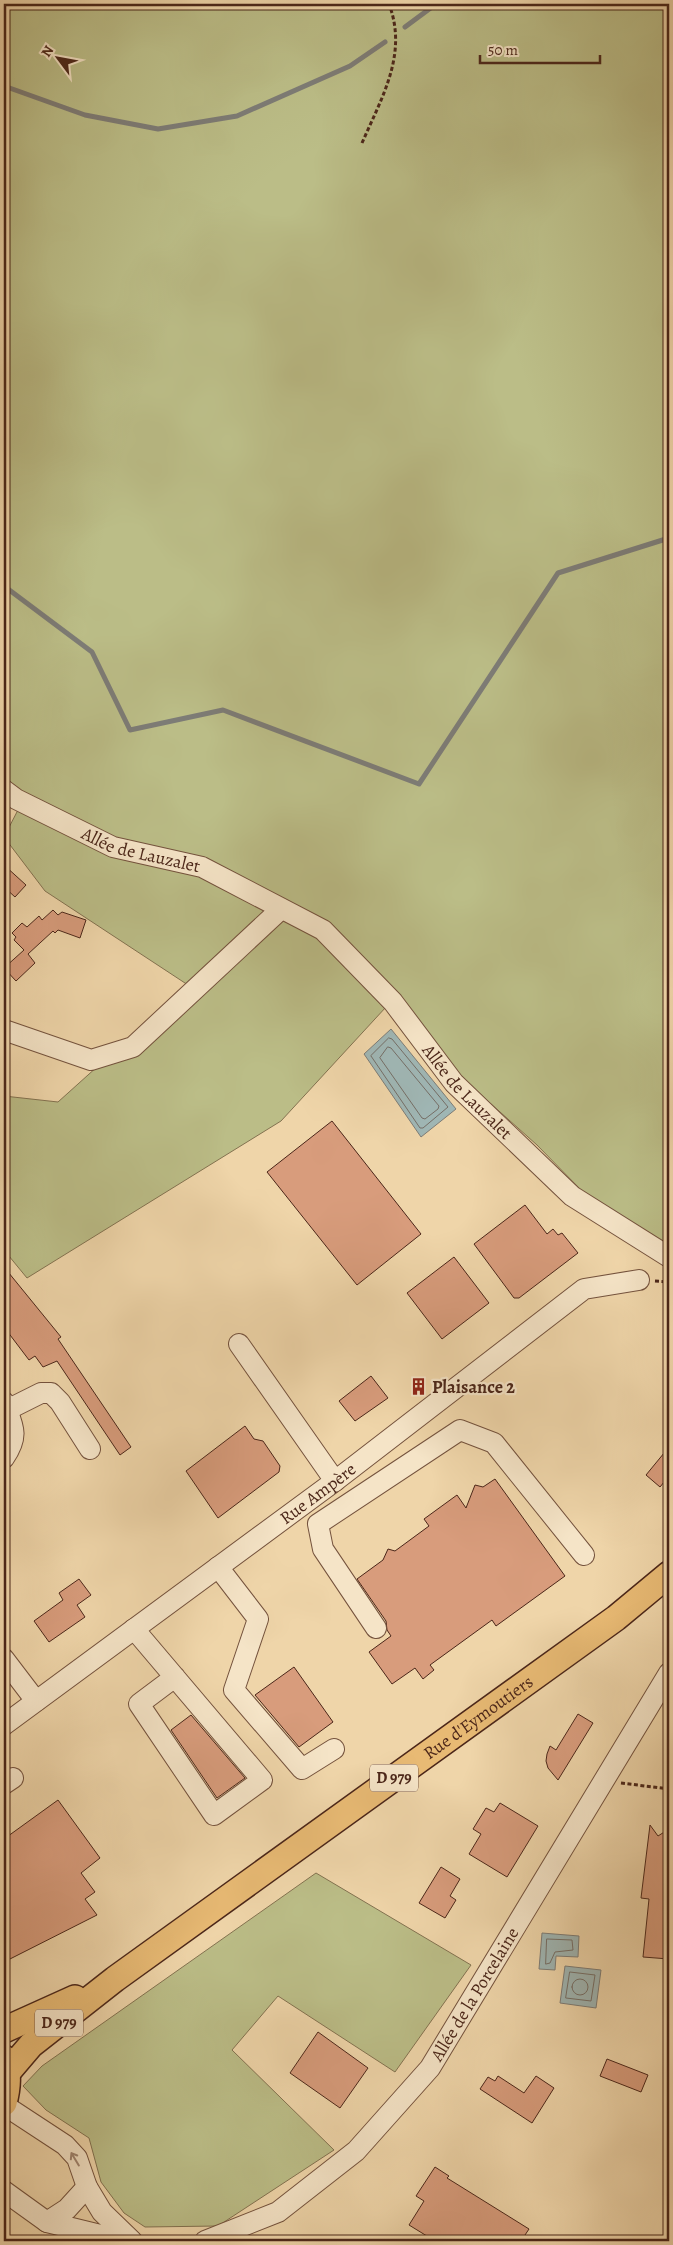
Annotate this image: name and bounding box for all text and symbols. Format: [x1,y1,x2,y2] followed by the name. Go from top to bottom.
[32,32,82,82] north arrow
[480,32,600,64] scale bar
[488,40,518,60] text: 50 m
[37,42,58,61] text: N
[77,821,202,878] street label: Allée de Lauzalet
[416,1038,518,1145] street label: Allée de Lauzalet
[432,1375,515,1399] place label: Plaisance 2
[408,1377,428,1397] building icon: Plaisance 2
[275,1457,361,1530] street label: Rue Ampère
[419,1670,538,1765] street label: Rue d'Eymoutiers
[370,1765,418,1792] road number: D 979
[424,1923,524,2067] street label: Allée de la Porcelaine
[35,2010,83,2036] road number: D 979
[70,2153,80,2167] one-way arrow

